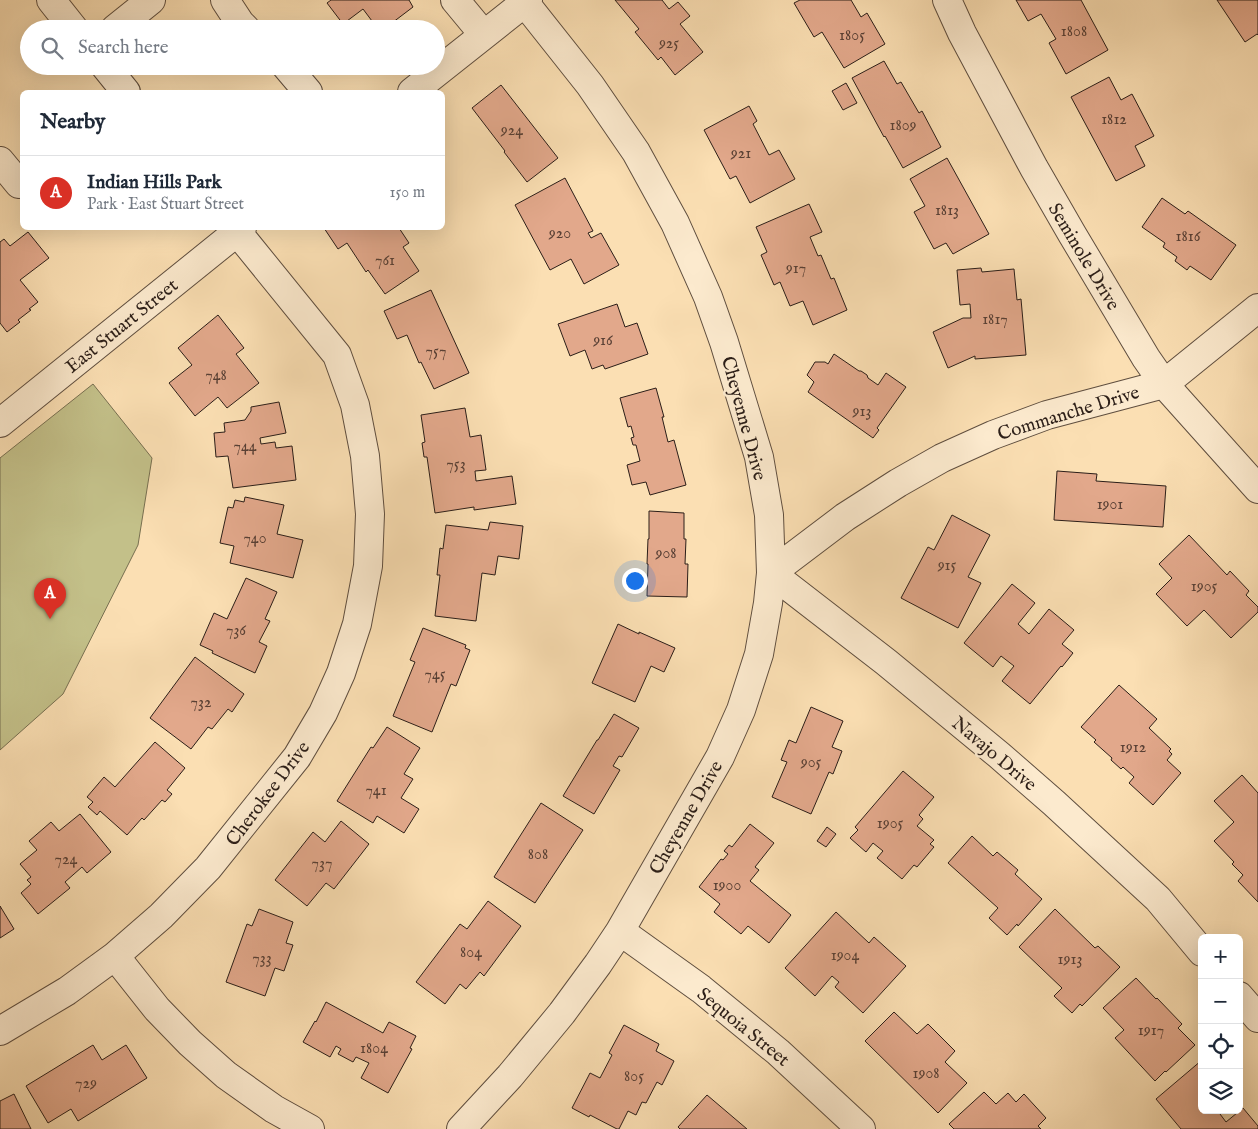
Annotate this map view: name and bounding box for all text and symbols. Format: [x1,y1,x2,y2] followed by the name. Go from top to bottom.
[20,20,445,75] search box
[1061,22,1087,42] house number: 1808
[839,26,865,46] house number: 1805
[38,34,66,62] icon: search
[658,34,679,54] house number: 925
[78,36,169,60] text: Search here
[40,109,105,136] text: Nearby
[1101,110,1127,130] house number: 1812
[889,116,917,136] house number: 1809
[500,121,523,141] house number: 924
[730,144,751,164] house number: 921
[87,171,222,195] text: Indian Hills Park
[51,183,61,203] text: A
[390,183,425,203] text: 150 m
[87,195,244,215] text: Park · East Stuart Street
[1042,199,1125,315] street label: Seminole Drive
[935,201,959,221] house number: 1813
[548,224,571,244] house number: 920
[1176,227,1201,247] house number: 1816
[375,251,395,271] house number: 761
[785,259,806,279] house number: 917
[61,274,184,379] street label: East Stuart Street
[982,310,1008,330] house number: 1817
[592,331,613,351] house number: 916
[426,342,446,362] house number: 757
[715,354,771,483] street label: Cheyenne Drive
[205,366,227,386] house number: 748
[995,381,1143,447] street label: Commanche Drive
[852,402,871,422] house number: 913
[233,437,257,457] house number: 744
[446,455,466,475] house number: 753
[1097,495,1123,515] house number: 1901
[243,529,267,549] house number: 740
[654,544,677,564] house number: 908
[937,556,957,576] house number: 915
[622,568,648,594] your location
[1191,577,1218,597] house number: 1905
[34,578,66,619] pin: A
[226,621,246,641] house number: 736
[424,665,446,685] house number: 745
[191,693,211,713] house number: 732
[946,712,1041,797] street label: Navajo Drive
[221,737,316,851] street label: Cherokee Drive
[1120,738,1146,758] house number: 1912
[800,753,822,773] house number: 905
[644,757,729,879] street label: Cheyenne Drive
[365,781,387,801] house number: 741
[877,814,904,834] house number: 1905
[528,845,548,865] house number: 808
[55,850,78,870] house number: 724
[312,854,332,874] house number: 737
[713,876,741,896] house number: 1900
[1198,934,1243,1114] map controls
[1198,934,1243,979] button: +
[460,943,482,963] house number: 804
[831,946,859,966] house number: 1904
[252,949,272,969] house number: 733
[1058,950,1082,970] house number: 1913
[1198,979,1243,1024] button: −
[691,983,794,1073] street label: Sequoia Street
[1138,1021,1164,1041] house number: 1917
[1198,1024,1243,1069] button: locate
[360,1039,388,1059] house number: 1804
[912,1064,940,1084] house number: 1908
[624,1067,644,1087] house number: 805
[1198,1069,1243,1114] button: layers
[75,1074,97,1094] house number: 729

